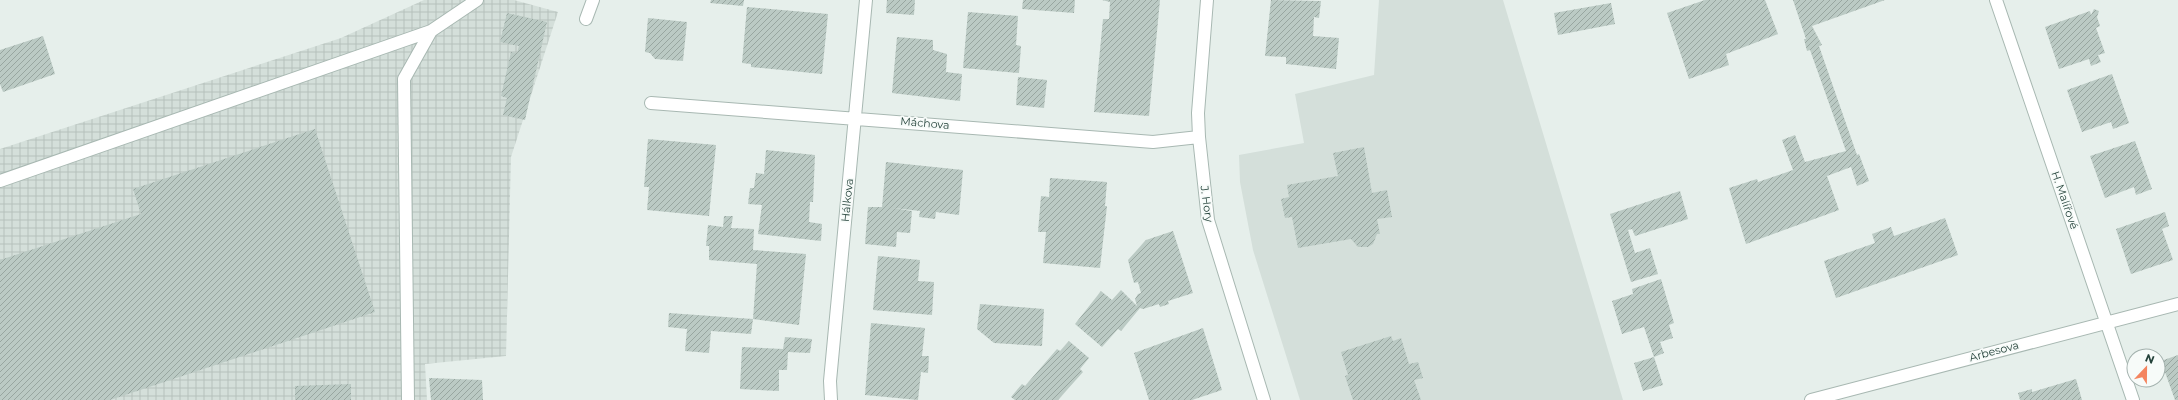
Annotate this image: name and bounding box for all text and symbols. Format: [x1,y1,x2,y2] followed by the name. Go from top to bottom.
[900,114,950,132] street label: Máchova
[2049,169,2082,231] street label: H. Malířové
[838,178,856,222] street label: Hálkova
[1197,184,1216,223] street label: J. Hory
[1968,338,2020,364] street label: Arbesova
[2126,348,2166,388] north arrow
[2143,351,2156,367] text: N

